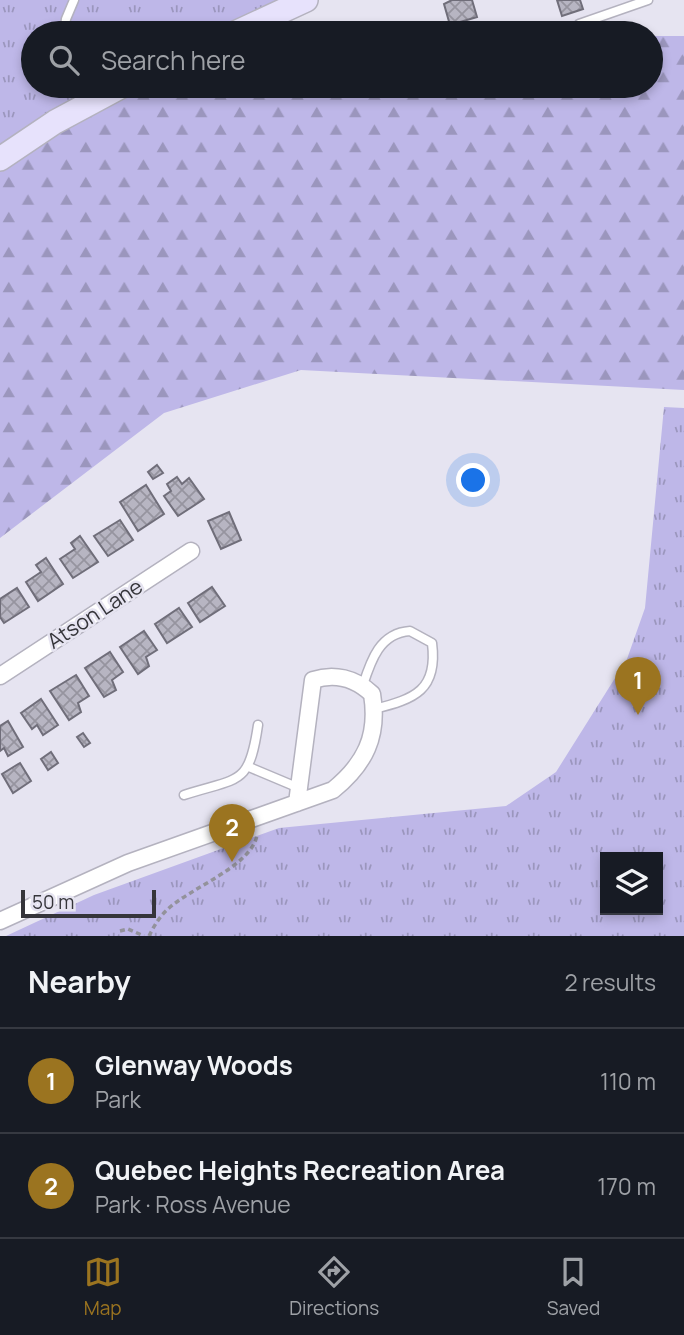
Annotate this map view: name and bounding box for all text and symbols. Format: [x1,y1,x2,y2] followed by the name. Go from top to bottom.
[21,21,663,98] search box
[45,41,83,79] icon: search
[101,42,246,78] text: Search here
[456,463,490,497] your location
[41,572,148,654] street label: Atson Lane
[615,657,661,715] pin: 1
[209,804,255,862] pin: 2
[600,852,663,915] map controls
[600,852,663,915] button: layers
[21,887,156,919] scale bar
[32,889,74,915] text: 50 m
[28,961,131,1002] text: Nearby
[564,966,656,998] text: 2 results
[95,1047,293,1083] text: Glenway Woods
[46,1065,56,1097] text: 1
[600,1065,656,1097] text: 110 m
[95,1083,141,1115] text: Park
[95,1152,505,1188] text: Quebec Heights Recreation Area
[44,1170,58,1202] text: 2
[597,1170,656,1202] text: 170 m
[95,1188,291,1220] text: Park · Ross Avenue
[84,1253,122,1321] tab: Map
[289,1253,379,1321] tab: Directions
[547,1253,600,1321] tab: Saved

